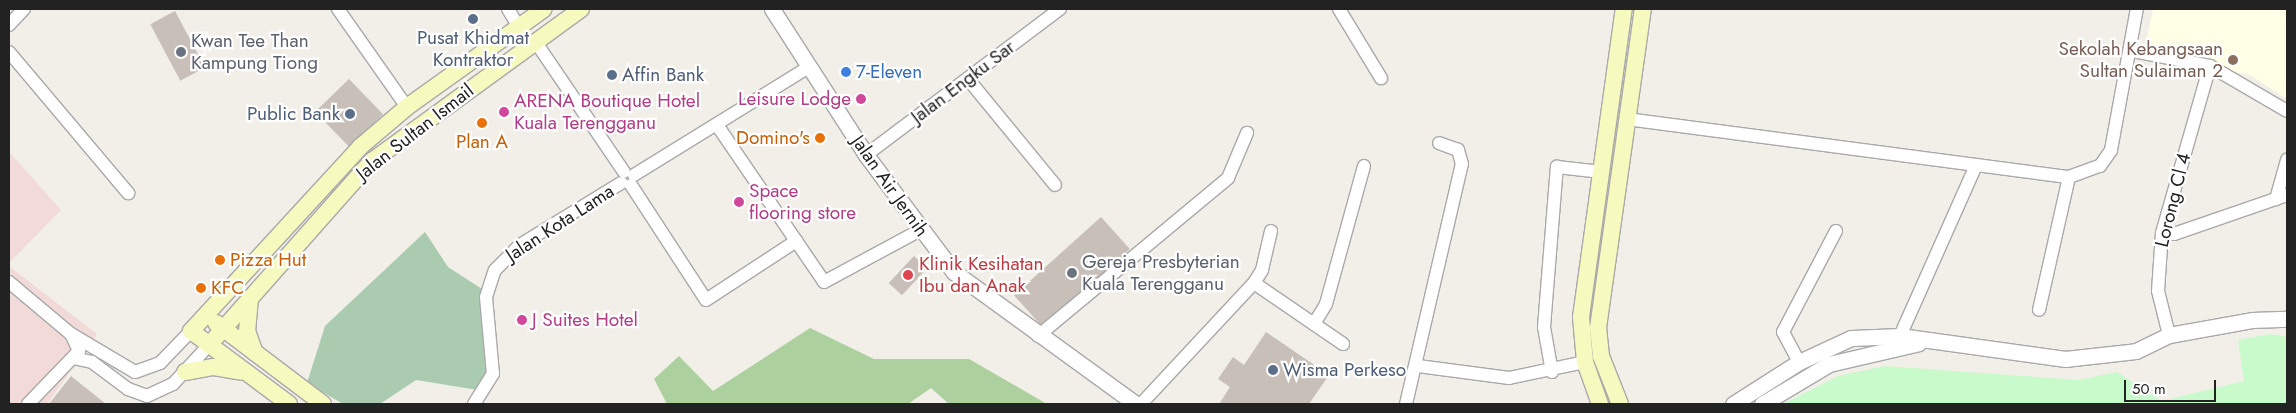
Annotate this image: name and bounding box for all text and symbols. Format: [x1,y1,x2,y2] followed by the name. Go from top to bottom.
[467,13,479,25] marker: Pusat Khidmat Kontraktor
[417,27,529,71] place label: Pusat Khidmat Kontraktor
[191,30,318,74] place label: Kwan Tee Than Kampung Tiong
[907,36,1019,128] street label: Jalan Engku Sar
[2059,38,2223,82] place label: Sekolah Kebangsaan Sultan Sulaiman 2
[175,46,187,58] marker: Kwan Tee Than Kampung Tiong
[2227,54,2239,66] marker: Sekolah Kebangsaan Sultan Sulaiman 2
[856,61,922,83] place label: 7-Eleven
[622,64,704,86] place label: Affin Bank
[840,66,852,78] marker: 7-Eleven
[606,69,618,81] marker: Affin Bank
[352,79,478,185] street label: Jalan Sultan Ismail
[738,88,851,110] place label: Leisure Lodge
[514,90,700,134] place label: ARENA Boutique Hotel Kuala Terengganu
[855,93,867,105] marker: Leisure Lodge
[247,103,340,125] place label: Public Bank
[498,106,510,118] marker: ARENA Boutique Hotel Kuala Terengganu
[344,108,356,120] marker: Public Bank
[476,117,488,129] marker: Plan A
[736,127,810,149] place label: Domino's
[456,131,508,153] place label: Plan A
[847,131,933,241] street label: Jalan Air Jernih
[814,132,826,144] marker: Domino's
[2150,151,2196,249] street label: Lorong Cl 4
[502,180,618,266] street label: Jalan Kota Lama
[749,180,856,224] place label: Space flooring store
[733,196,745,208] marker: Space flooring store
[230,249,306,271] place label: Pizza Hut
[1082,251,1240,295] place label: Gereja Presbyterian Kuala Terengganu
[919,253,1043,297] place label: Klinik Kesihatan Ibu dan Anak
[214,254,226,266] marker: Pizza Hut
[1066,267,1078,279] marker: Gereja Presbyterian Kuala Terengganu
[901,268,915,282] marker: Klinik Kesihatan Ibu dan Anak
[211,277,244,299] place label: KFC
[195,282,207,294] marker: KFC
[532,309,638,331] place label: J Suites Hotel
[516,314,528,326] marker: J Suites Hotel
[1283,359,1406,381] place label: Wisma Perkeso
[1267,364,1279,376] marker: Wisma Perkeso
[2126,370,2218,402] scale bar
[2132,378,2166,400] text: 50 m

